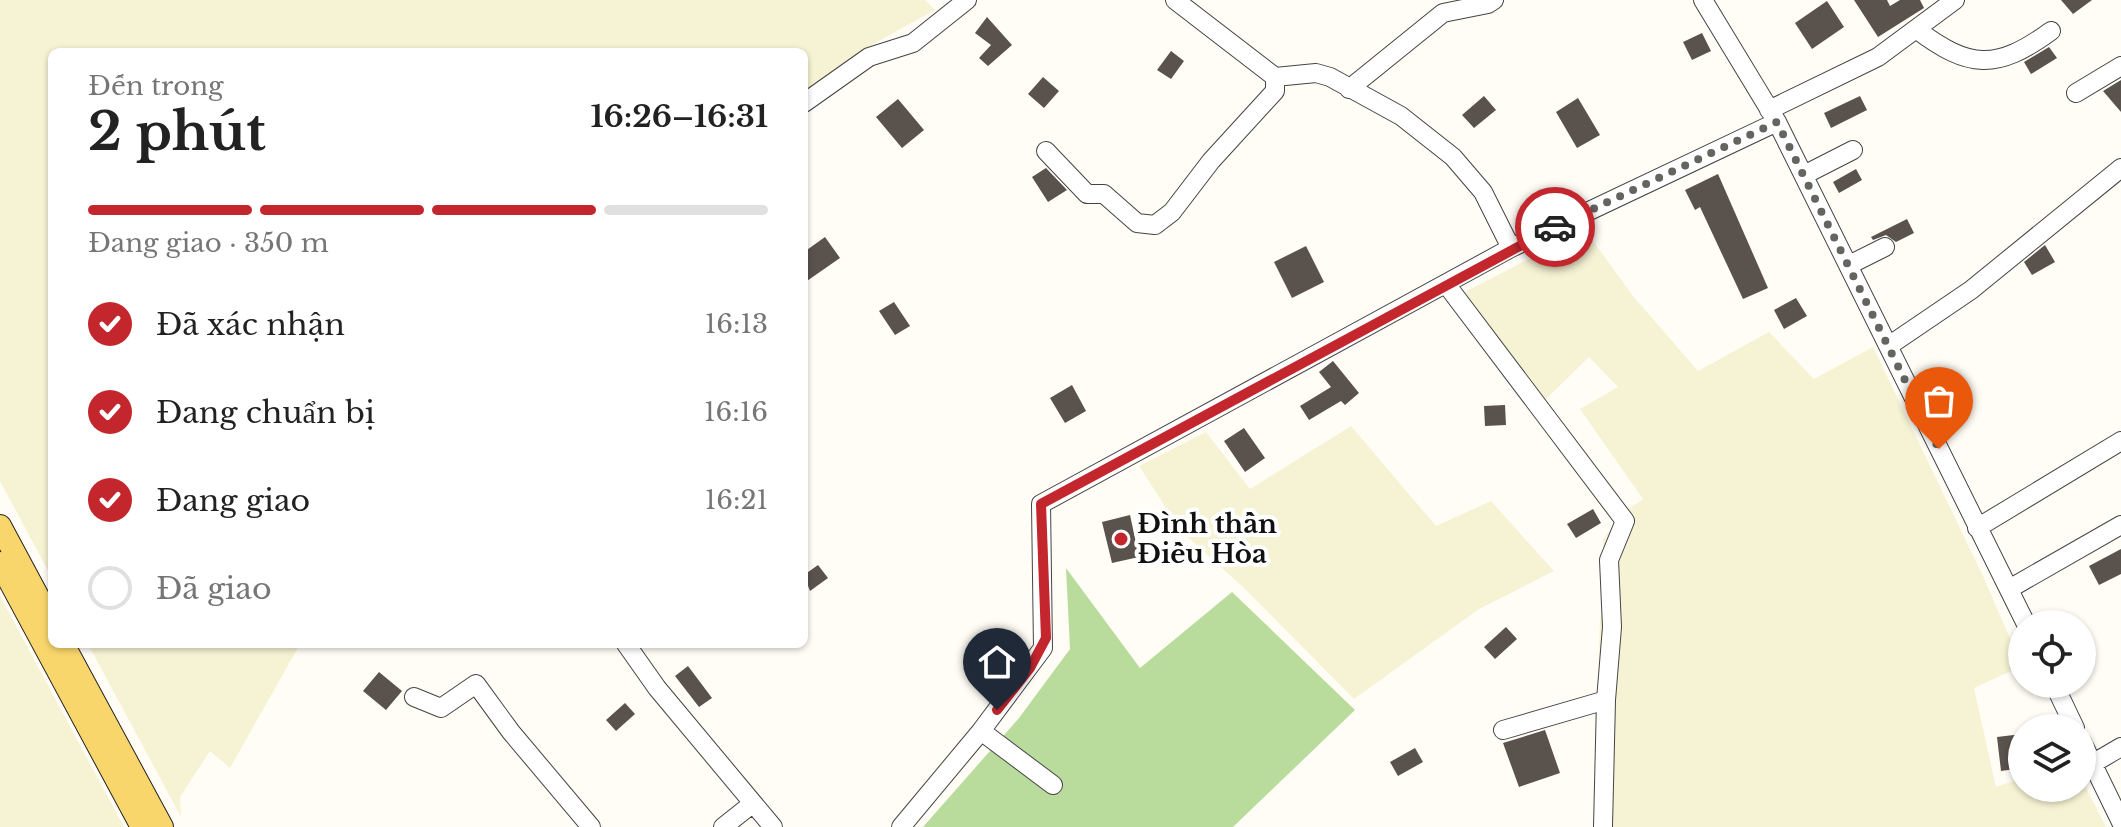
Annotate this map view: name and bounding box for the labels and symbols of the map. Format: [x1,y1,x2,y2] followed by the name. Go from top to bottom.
[1515,187,1595,267] courier
[1905,367,1973,449] pin
[1137,508,1277,570] place label: Đình thần Điều Hòa
[1112,530,1130,548] marker: Đình thần Điều Hòa
[963,628,1031,710] pin

